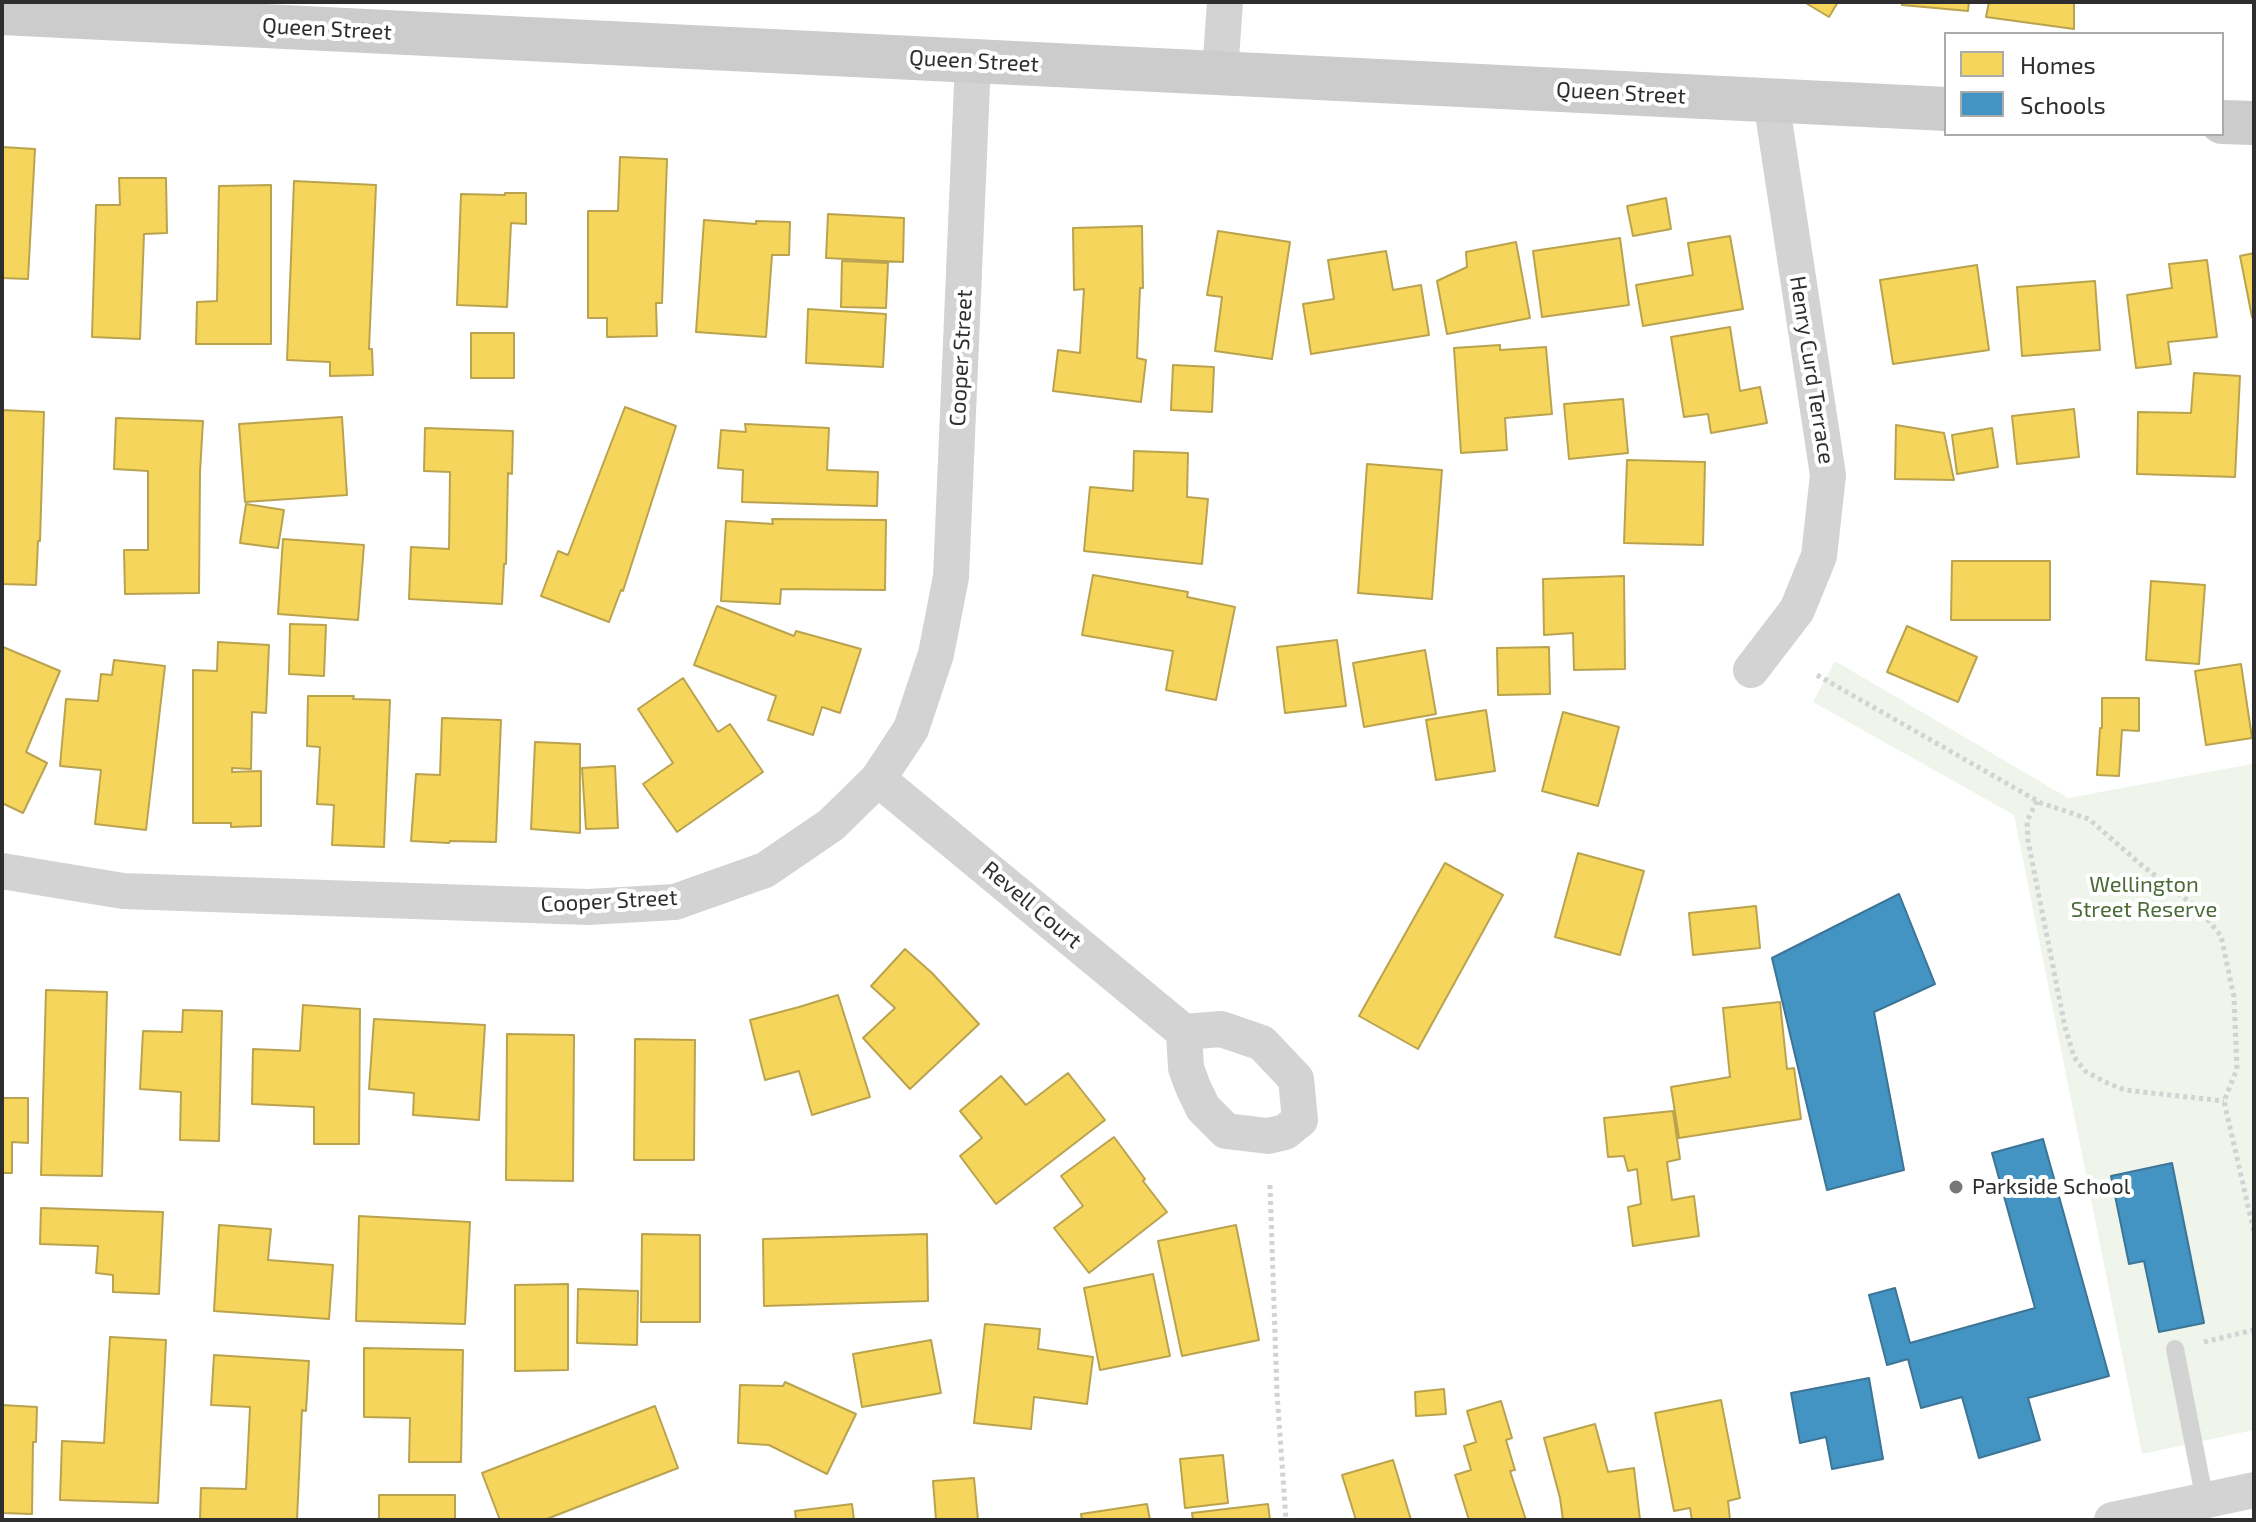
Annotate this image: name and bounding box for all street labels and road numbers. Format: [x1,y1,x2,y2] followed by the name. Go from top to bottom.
[262,12,392,46] street label: Queen Street
[909,44,1039,78] street label: Queen Street
[1556,76,1686,110] street label: Queen Street
[1784,274,1840,466] street label: Henry Curd Terrace
[944,289,978,427] street label: Cooper Street
[977,856,1087,954] street label: Revell Court
[540,884,678,918] street label: Cooper Street

